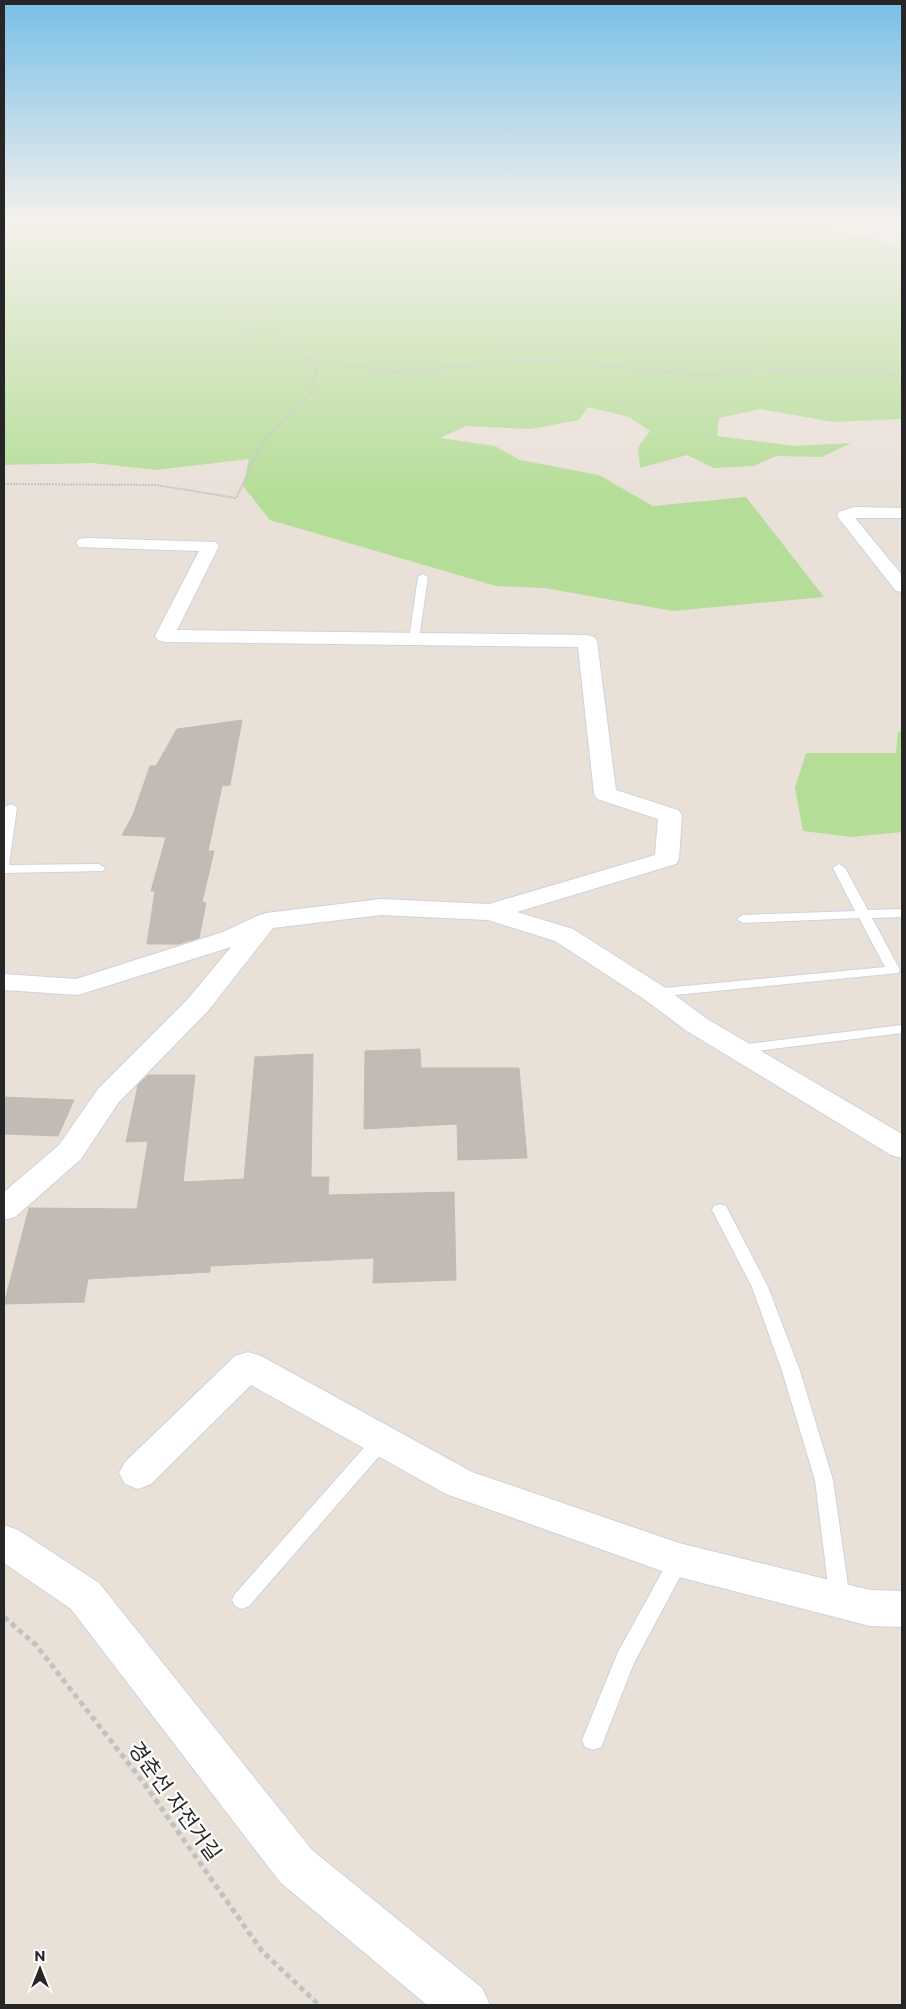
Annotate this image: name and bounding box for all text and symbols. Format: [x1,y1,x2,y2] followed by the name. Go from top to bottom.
[124,1737,226,1865] street label: 경춘선 자전거길
[15,1944,65,1994] north arrow
[34,1947,46,1965] text: N

